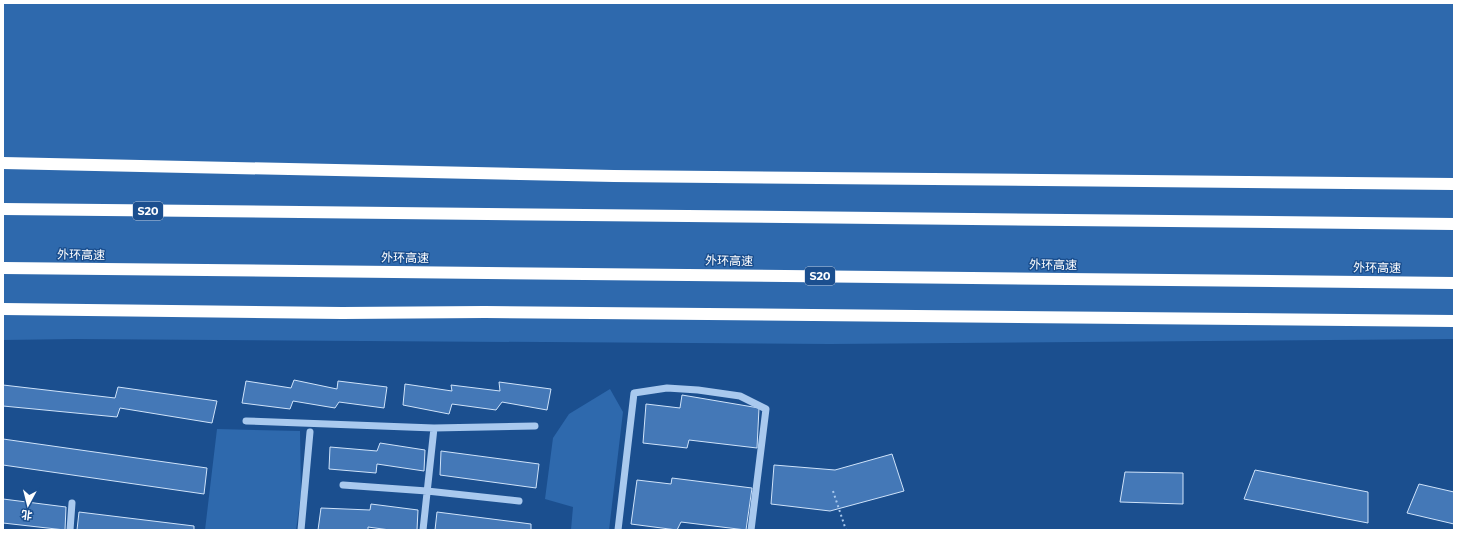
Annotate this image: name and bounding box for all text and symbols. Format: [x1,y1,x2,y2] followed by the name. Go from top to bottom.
[133,202,163,220] road number: S20
[57,247,105,262] street label: 外环高速
[381,250,429,265] street label: 外环高速
[705,253,753,268] street label: 外环高速
[1029,257,1077,272] street label: 外环高速
[1353,260,1401,275] street label: 外环高速
[805,267,835,285] road number: S20
[8,485,48,525] north arrow
[20,507,33,523] text: 北

